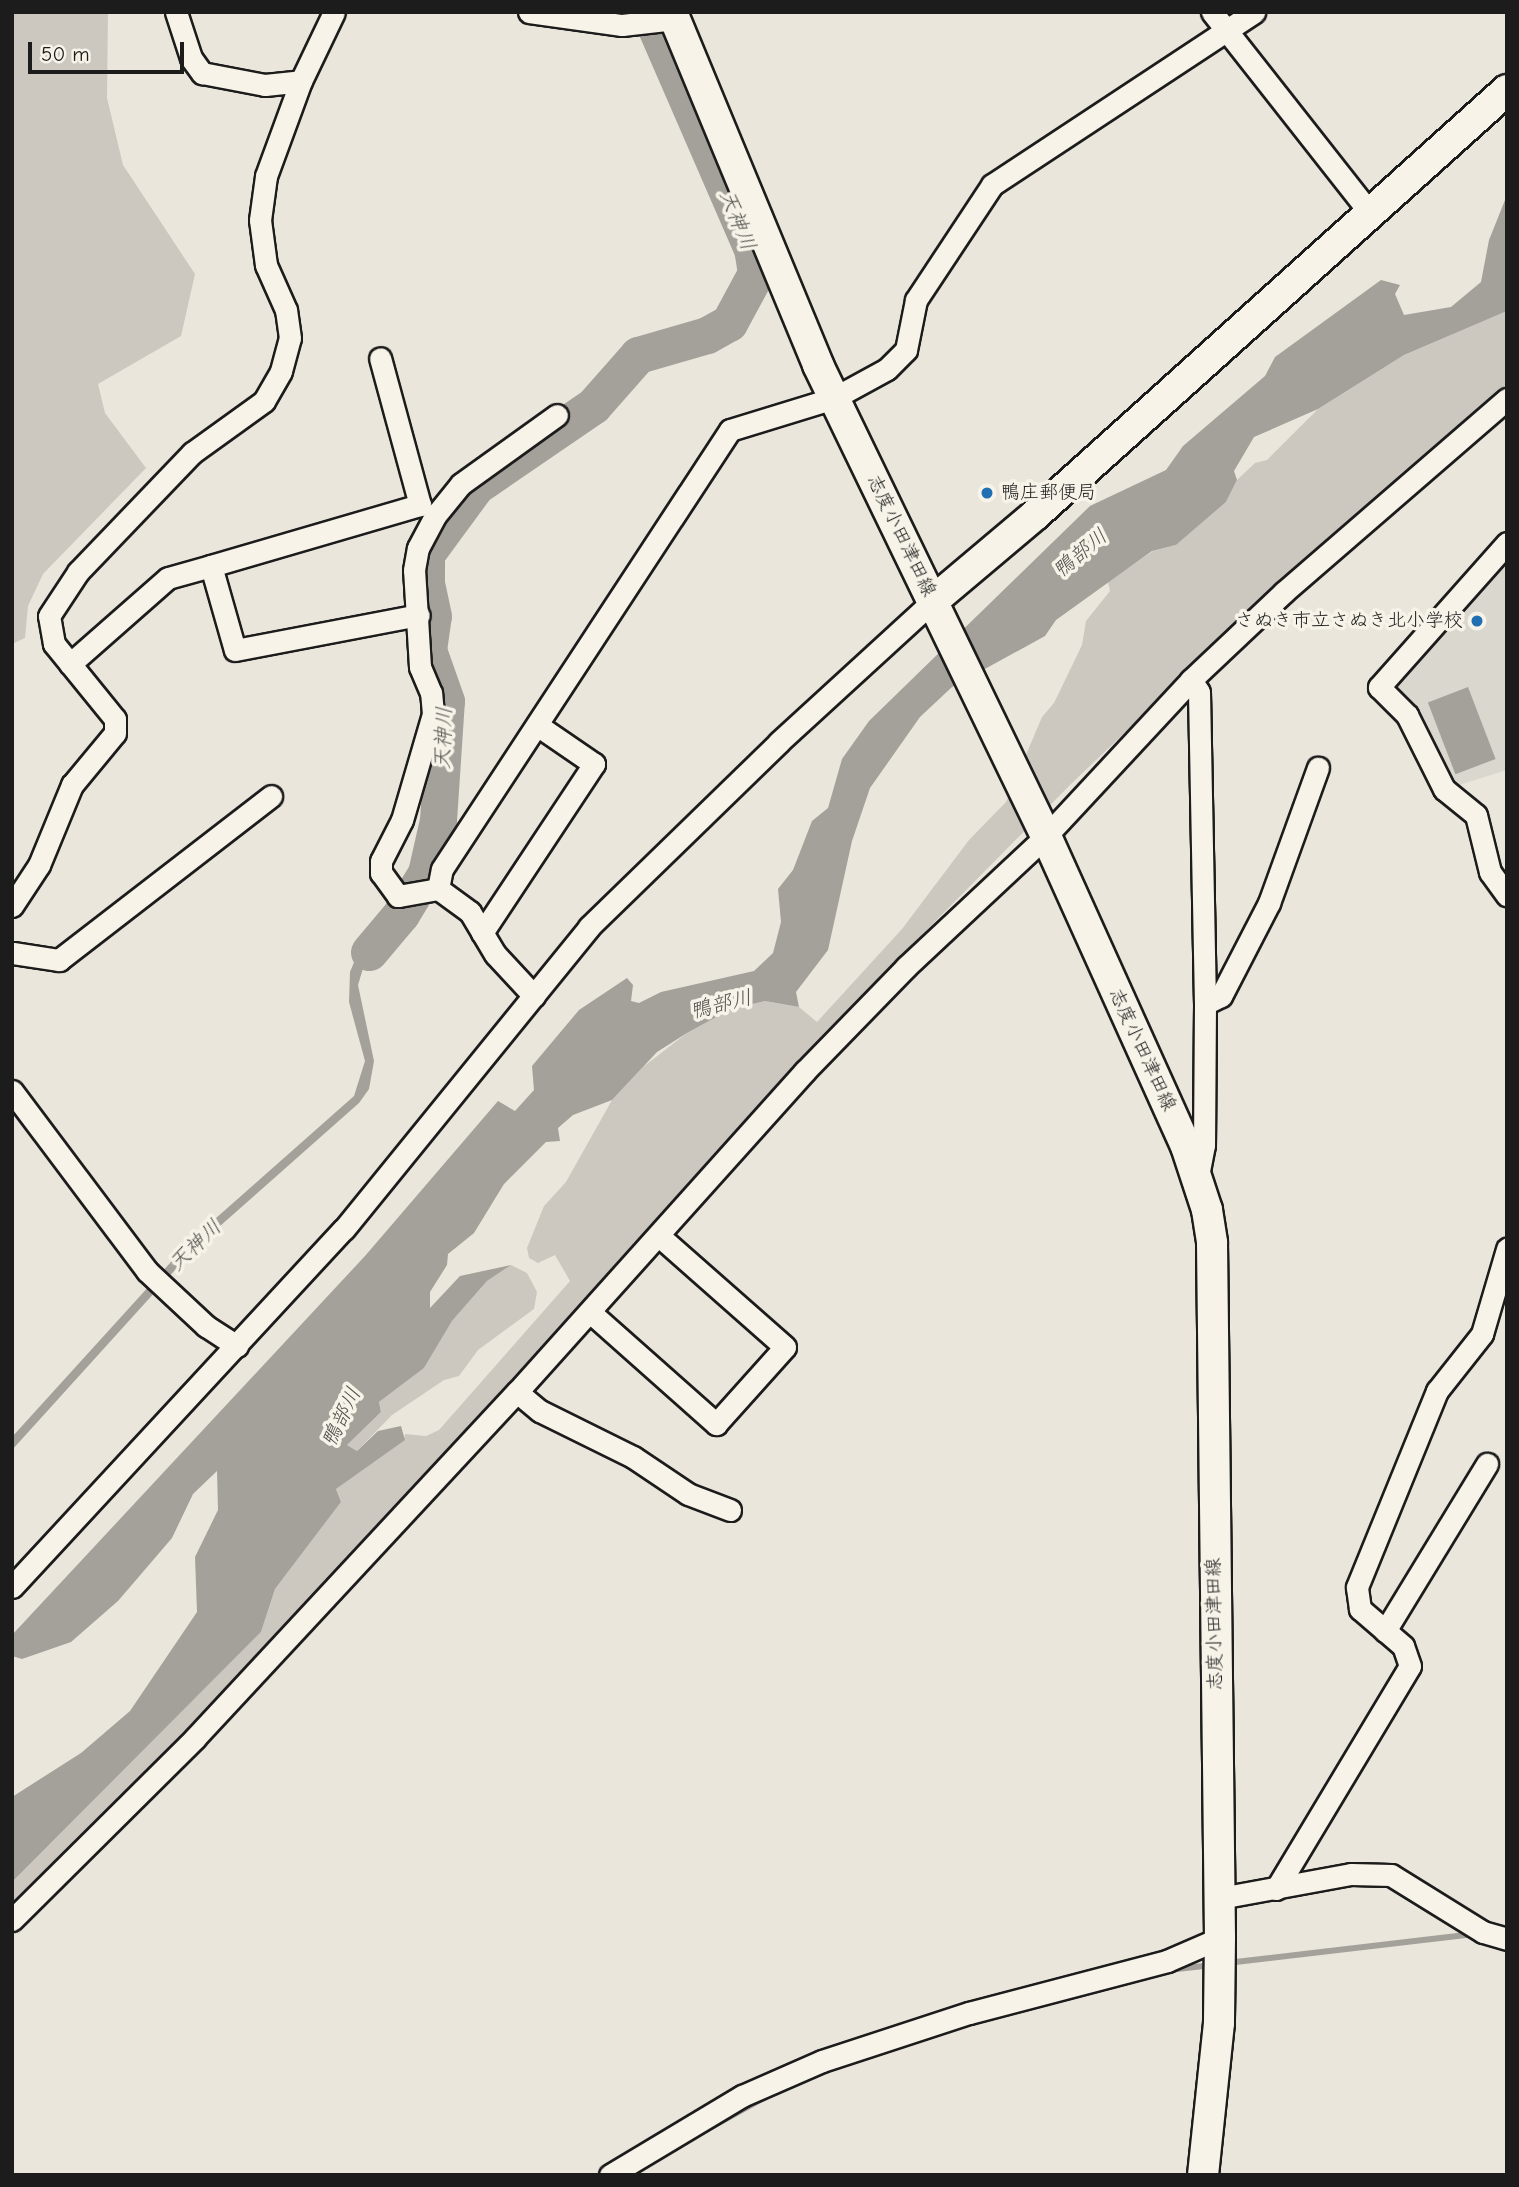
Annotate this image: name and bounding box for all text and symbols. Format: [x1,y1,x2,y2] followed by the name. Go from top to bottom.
[32,28,187,72] scale bar
[41,42,90,66] text: 50 m
[715,186,761,254] water label: 天神川
[862,471,940,601] street label: 志度小田津田線
[1001,482,1096,504] place label: 鴨庄郵便局
[979,485,995,501] marker: 鴨庄郵便局
[1048,523,1112,583] water label: 鴨部川
[1235,610,1463,632] place label: さぬき市立さぬき北小学校
[1469,613,1485,629] marker: さぬき市立さぬき北小学校
[429,706,457,770] water label: 天神川
[687,984,755,1024] water label: 鴨部川
[1104,985,1180,1115] street label: 志度小田津田線
[164,1214,226,1276] water label: 天神川
[316,1383,366,1451] water label: 鴨部川
[1202,1557,1228,1691] street label: 志度小田津田線

